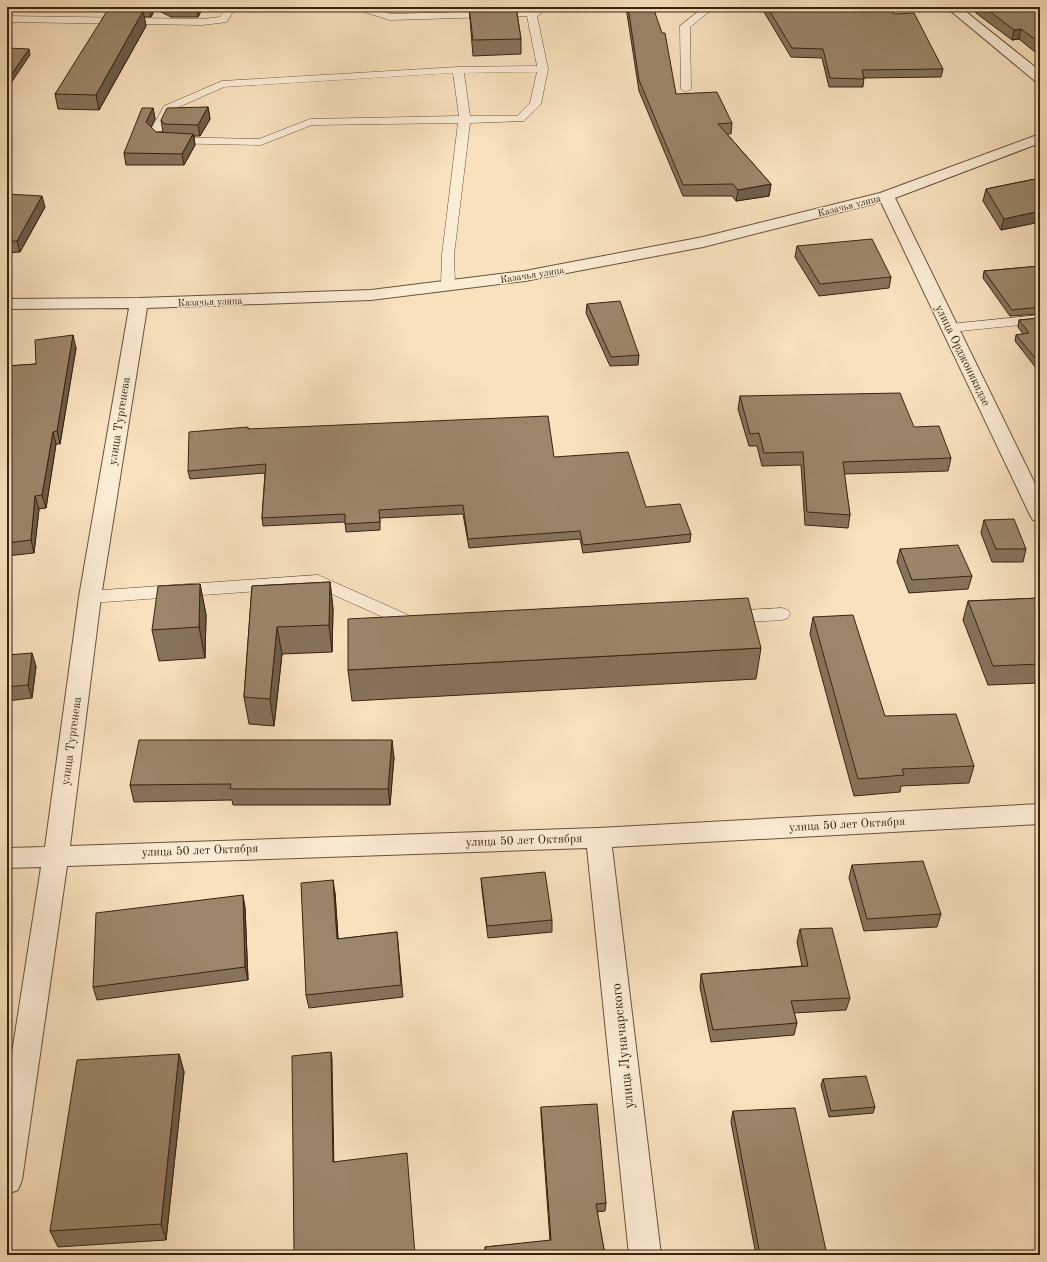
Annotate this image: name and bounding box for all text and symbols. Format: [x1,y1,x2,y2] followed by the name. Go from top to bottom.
[817,193,882,219] street label: Казачья улица
[499,265,565,285] street label: Казачья улица
[178,296,243,308] street label: Казачья улица
[932,303,992,408] street label: улица Орджоникидзе
[107,376,133,466] street label: улица Тургенева
[60,696,84,786] street label: улица Тургенева
[788,815,906,834] street label: улица 50 лет Октября
[465,832,583,849] street label: улица 50 лет Октября
[141,842,259,859] street label: улица 50 лет Октября
[609,982,637,1109] street label: улица Луначарского

